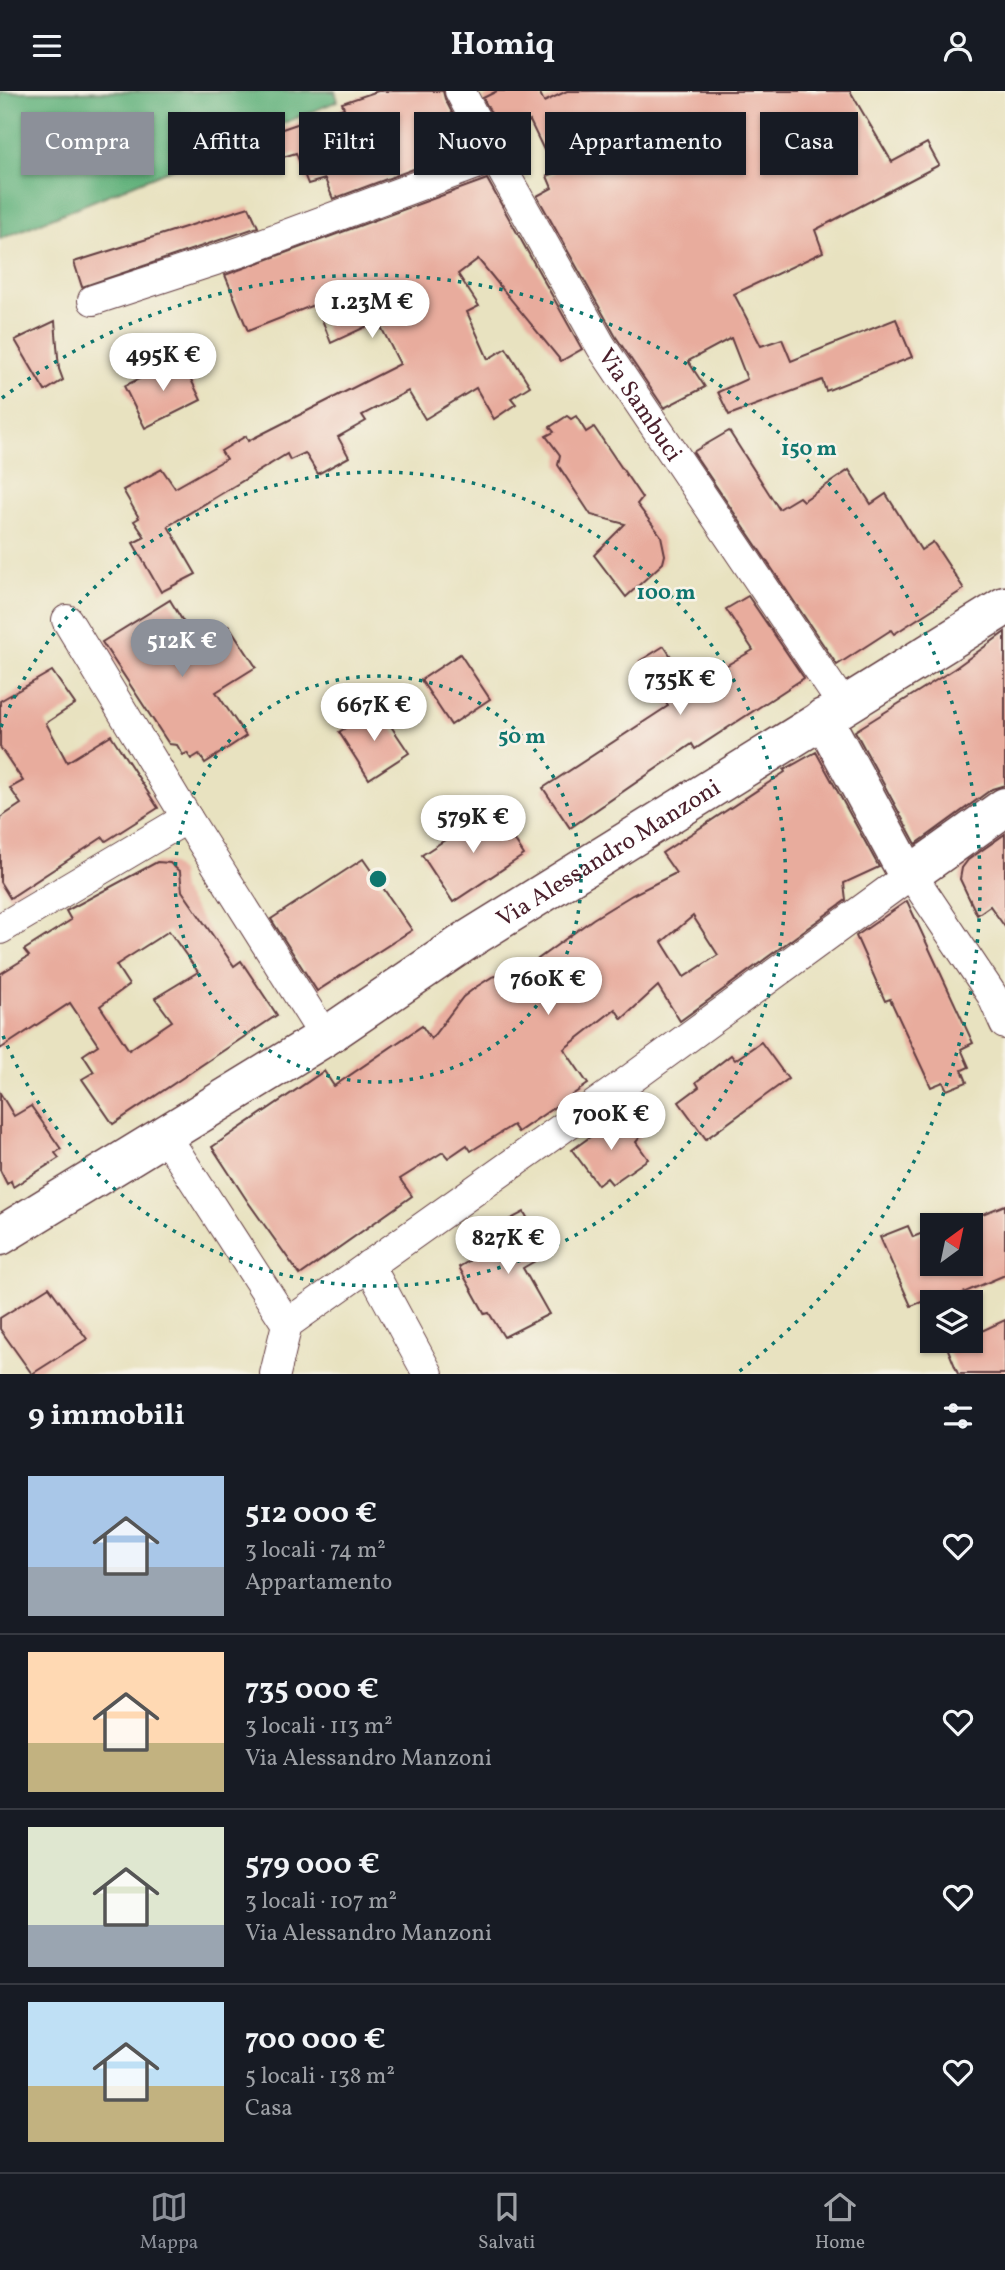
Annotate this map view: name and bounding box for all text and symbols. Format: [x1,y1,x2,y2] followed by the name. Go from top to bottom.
[451,24,554,68] text: Homiq
[28,27,66,65] icon: menu
[939,27,977,65] icon: person
[21,112,154,175] chip: Compra
[168,112,285,175] chip: Affitta
[299,112,400,175] chip: Filtri
[414,112,531,175] chip: Nuovo
[545,112,746,175] chip: Appartamento
[760,112,858,175] chip: Casa
[307,281,437,340] pin: 1.23M €
[331,287,413,319] text: 1.23M €
[106,334,220,393] pin: 495K €
[125,340,201,372] text: 495K €
[588,342,689,469] street label: Via Sambuci
[781,435,837,464] text: 150 m
[636,579,696,608] text: 100 m
[125,619,239,679] pin: 512K €
[147,626,217,658] text: 512K €
[623,657,737,717] pin: 735K €
[644,664,716,696] text: 735K €
[317,683,431,743] pin: 667K €
[337,690,411,722] text: 667K €
[498,723,546,752] text: 50 m
[491,772,728,937] street label: Via Alessandro Manzoni
[416,795,530,855] pin: 579K €
[437,802,509,834] text: 579K €
[366,867,390,891] centre of rings
[491,957,605,1017] pin: 760K €
[510,964,586,996] text: 760K €
[554,1093,668,1152] pin: 700K €
[573,1099,649,1131] text: 700K €
[920,1213,984,1276] north arrow
[920,1213,983,1353] map controls
[451,1217,565,1276] pin: 827K €
[471,1223,545,1255] text: 827K €
[920,1290,983,1353] button: layers
[28,1395,185,1437] text: 9 immobili
[939,1397,977,1435] icon: filters
[245,1493,377,1535] text: 512 000 €
[84,1504,168,1588] icon: home
[939,1527,977,1565] icon: heart
[245,1535,386,1567] text: 3 locali · 74 m²
[245,1567,392,1599] text: Appartamento
[245,1669,379,1711] text: 735 000 €
[84,1680,168,1764] icon: home
[939,1703,977,1741] icon: heart
[245,1711,393,1743] text: 3 locali · 113 m²
[245,1743,492,1775] text: Via Alessandro Manzoni
[245,1844,380,1886] text: 579 000 €
[84,1855,168,1939] icon: home
[939,1878,977,1916] icon: heart
[245,1886,397,1918] text: 3 locali · 107 m²
[245,1918,492,1950] text: Via Alessandro Manzoni
[245,2019,386,2061] text: 700 000 €
[84,2030,168,2114] icon: home
[939,2053,977,2091] icon: heart
[245,2061,395,2093] text: 5 locali · 138 m²
[245,2093,293,2125] text: Casa
[140,2188,198,2256] tab: Mappa
[478,2188,535,2256] tab: Salvati
[815,2188,865,2256] tab: Home

